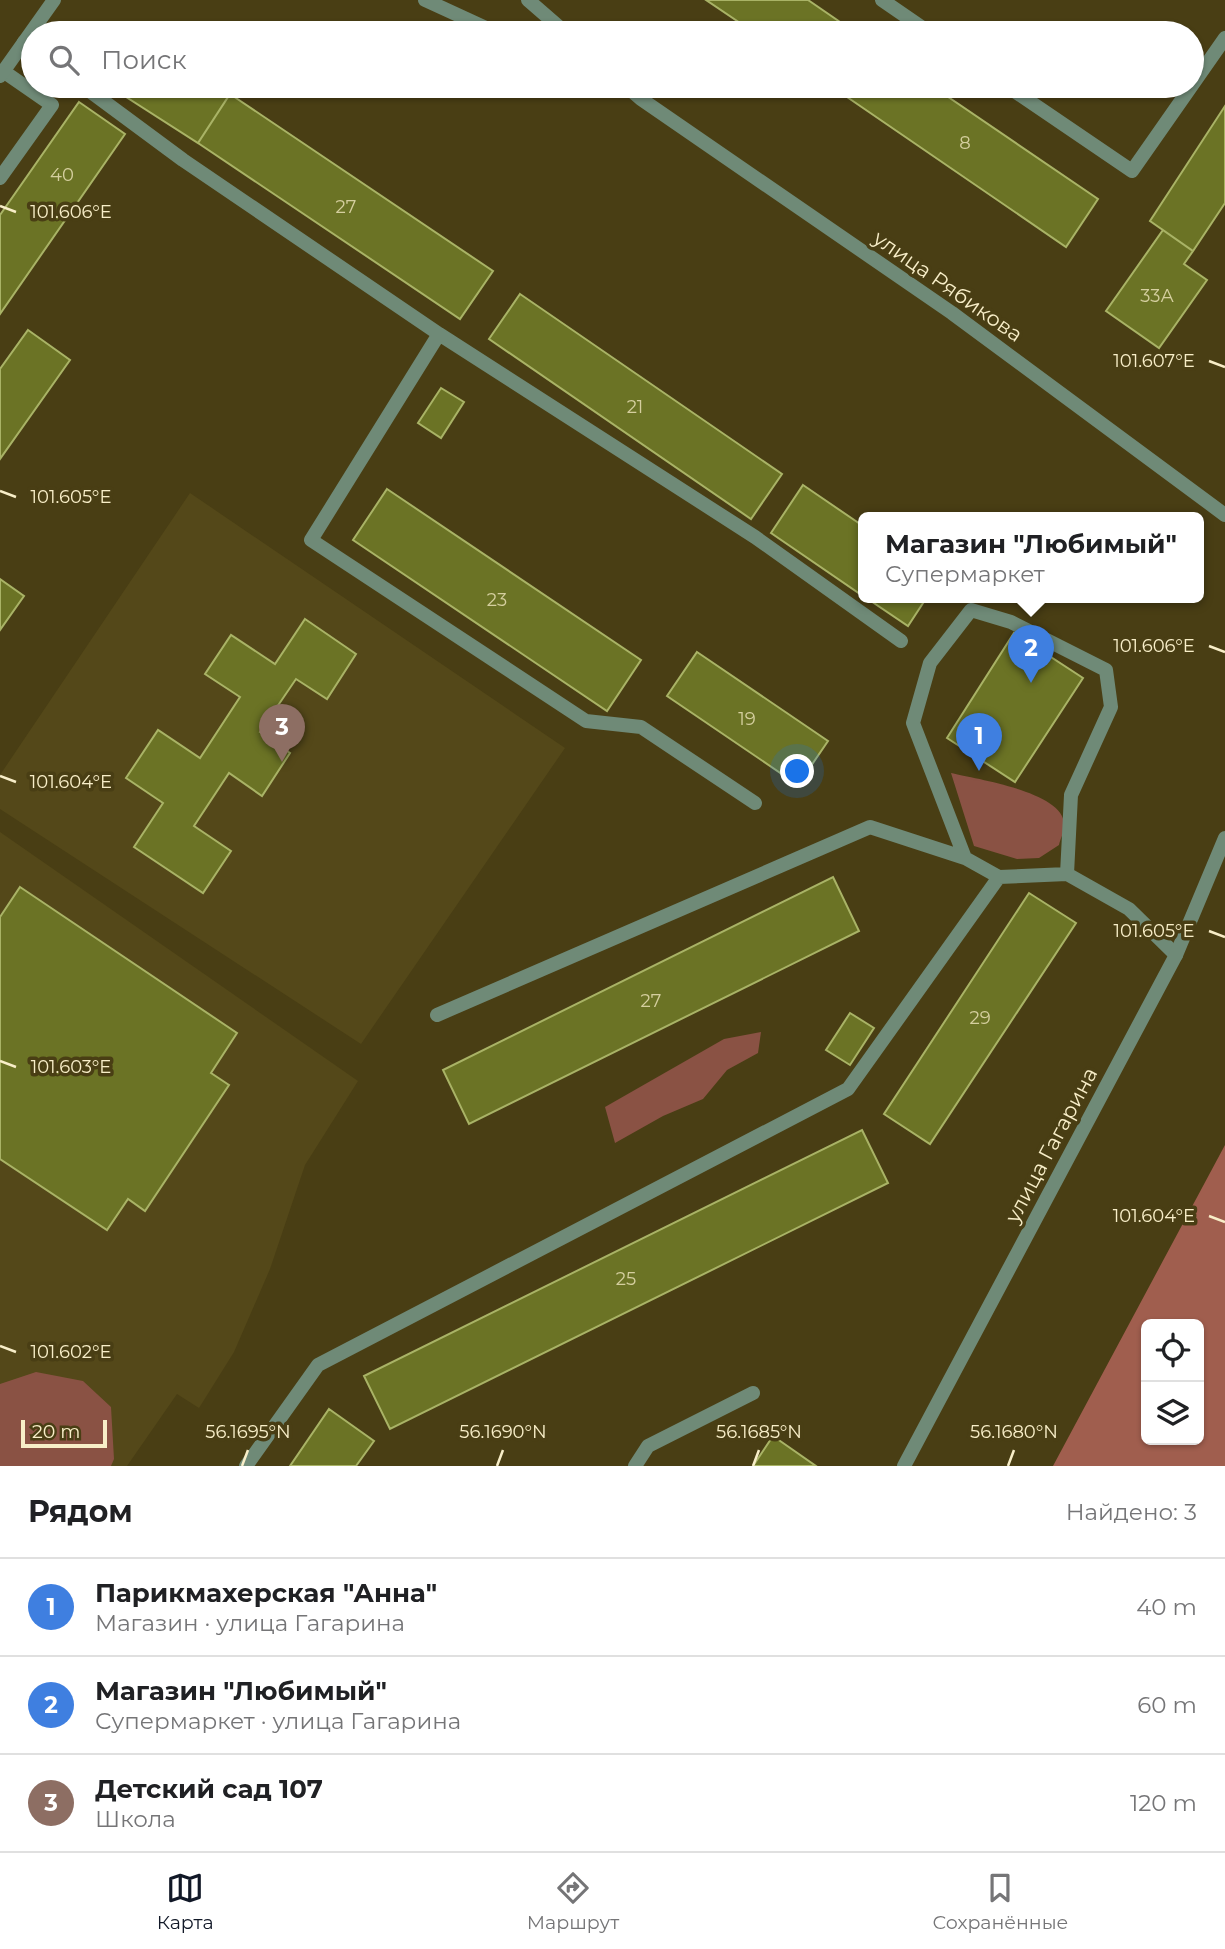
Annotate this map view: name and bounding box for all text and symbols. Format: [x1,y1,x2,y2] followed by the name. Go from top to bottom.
[21,21,1204,98] search box
[45,41,83,79] icon: search
[101,44,187,76] text: Поиск
[959,132,971,154] house number: 8
[50,164,74,186] house number: 40
[336,196,356,218] house number: 27
[30,201,112,223] text: 101.606°E
[868,225,1027,347] street label: улица Рябикова
[1140,285,1174,307] house number: 33А
[1113,350,1195,372] text: 101.607°E
[627,396,643,418] house number: 21
[31,486,111,508] text: 101.605°E
[858,512,1204,603] popup
[885,528,1177,560] text: Магазин "Любимый"
[885,560,1045,588] text: Супермаркет
[487,589,507,611] house number: 23
[1008,625,1054,683] pin: 2
[1113,635,1195,657] text: 101.606°E
[259,704,305,762] pin: 3
[738,708,756,730] house number: 19
[956,713,1002,771] pin: 1
[780,754,814,788] your location
[30,771,112,793] text: 101.604°E
[1114,920,1194,942] text: 101.605°E
[641,990,661,1012] house number: 27
[969,1007,991,1029] house number: 29
[31,1056,111,1078] text: 101.603°E
[999,1063,1102,1228] street label: улица Гагарина
[1113,1205,1195,1227] text: 101.604°E
[616,1268,636,1290] house number: 25
[1141,1319,1204,1445] map controls
[1141,1319,1204,1382] button: locate
[30,1341,112,1363] text: 101.602°E
[1141,1382,1204,1445] button: layers
[21,1417,107,1449] scale bar
[32,1420,80,1443] text: 20 m
[205,1421,291,1443] text: 56.1695°N
[459,1421,547,1443] text: 56.1690°N
[716,1421,802,1443] text: 56.1685°N
[970,1421,1058,1443] text: 56.1680°N
[28,1493,133,1530] text: Рядом
[1066,1498,1197,1526] text: Найдено: 3
[95,1577,437,1609] text: Парикмахерская "Анна"
[46,1593,56,1621] text: 1
[1136,1593,1197,1621] text: 40 m
[95,1609,405,1637] text: Магазин · улица Гагарина
[95,1675,387,1707] text: Магазин "Любимый"
[44,1691,58,1719] text: 2
[1137,1691,1197,1719] text: 60 m
[95,1707,461,1735] text: Супермаркет · улица Гагарина
[95,1773,323,1805] text: Детский сад 107
[44,1789,58,1817] text: 3
[1130,1789,1197,1817] text: 120 m
[95,1805,176,1833] text: Школа
[157,1869,213,1934] tab: Карта
[527,1869,619,1934] tab: Маршрут
[932,1869,1068,1934] tab: Сохранённые

